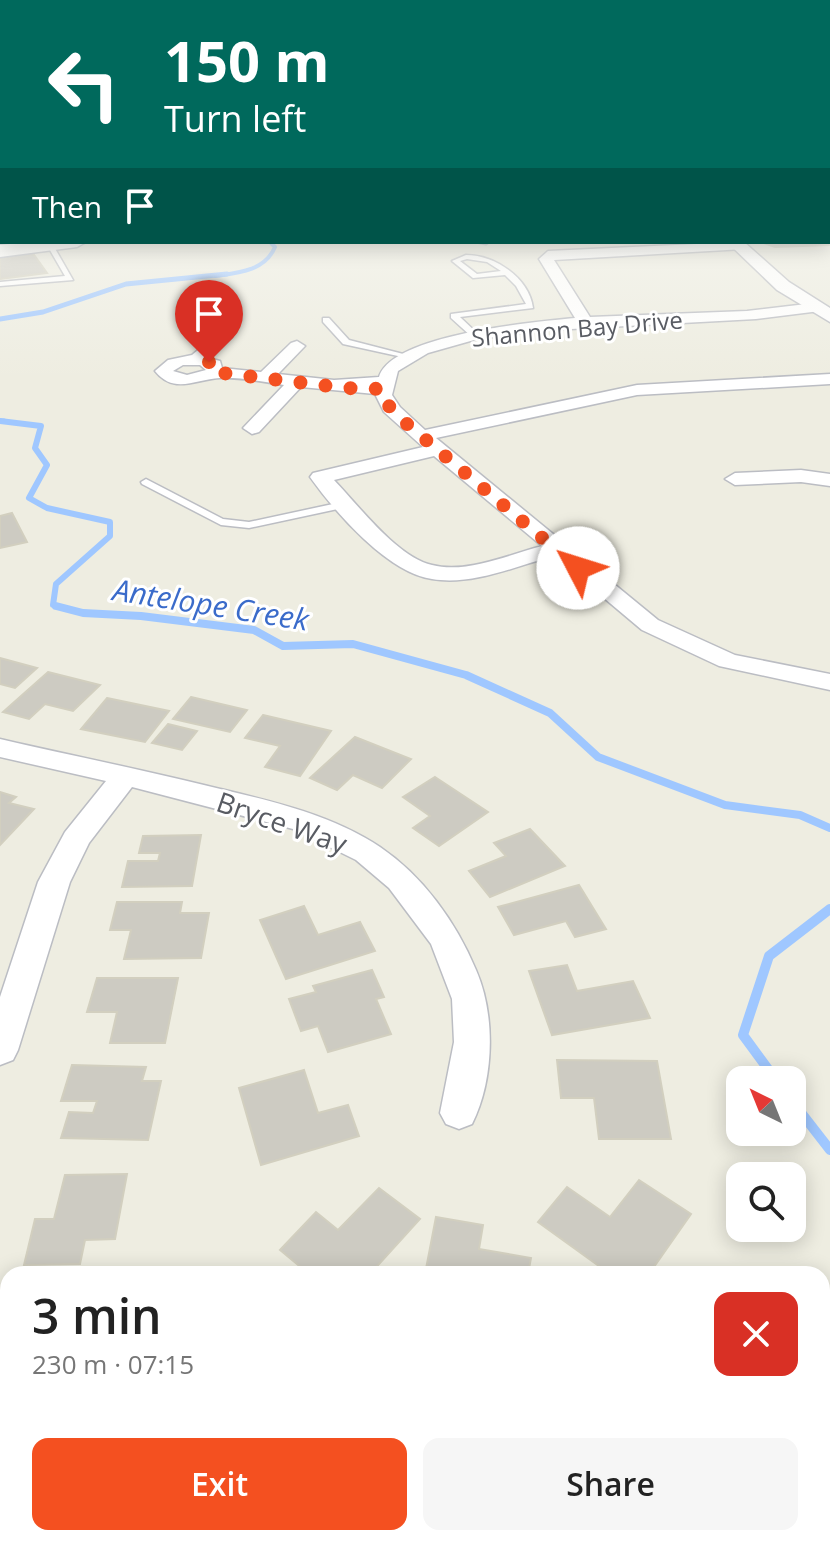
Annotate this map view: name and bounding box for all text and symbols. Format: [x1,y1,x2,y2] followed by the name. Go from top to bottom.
[164,22,330,98] text: 150 m
[32,32,136,136] icon: left
[164,94,306,143] text: Turn left
[118,184,162,228] icon: arrive
[32,186,102,227] text: Then
[175,280,243,362] pin
[187,292,231,336] icon: arrive
[470,302,684,354] street label: Shannon Bay Drive
[536,526,620,610] position arrow
[108,568,313,640] water label: Antelope Creek
[212,782,353,862] street label: Bryce Way
[726,1066,806,1146] north arrow
[726,1066,806,1242] map controls
[726,1162,806,1242] button: search
[32,1283,162,1348] text: 3 min
[714,1292,798,1376] button: close
[32,1346,194,1382] text: 230 m · 07:15
[32,1438,407,1530] button: Exit
[423,1438,798,1530] button: Share

